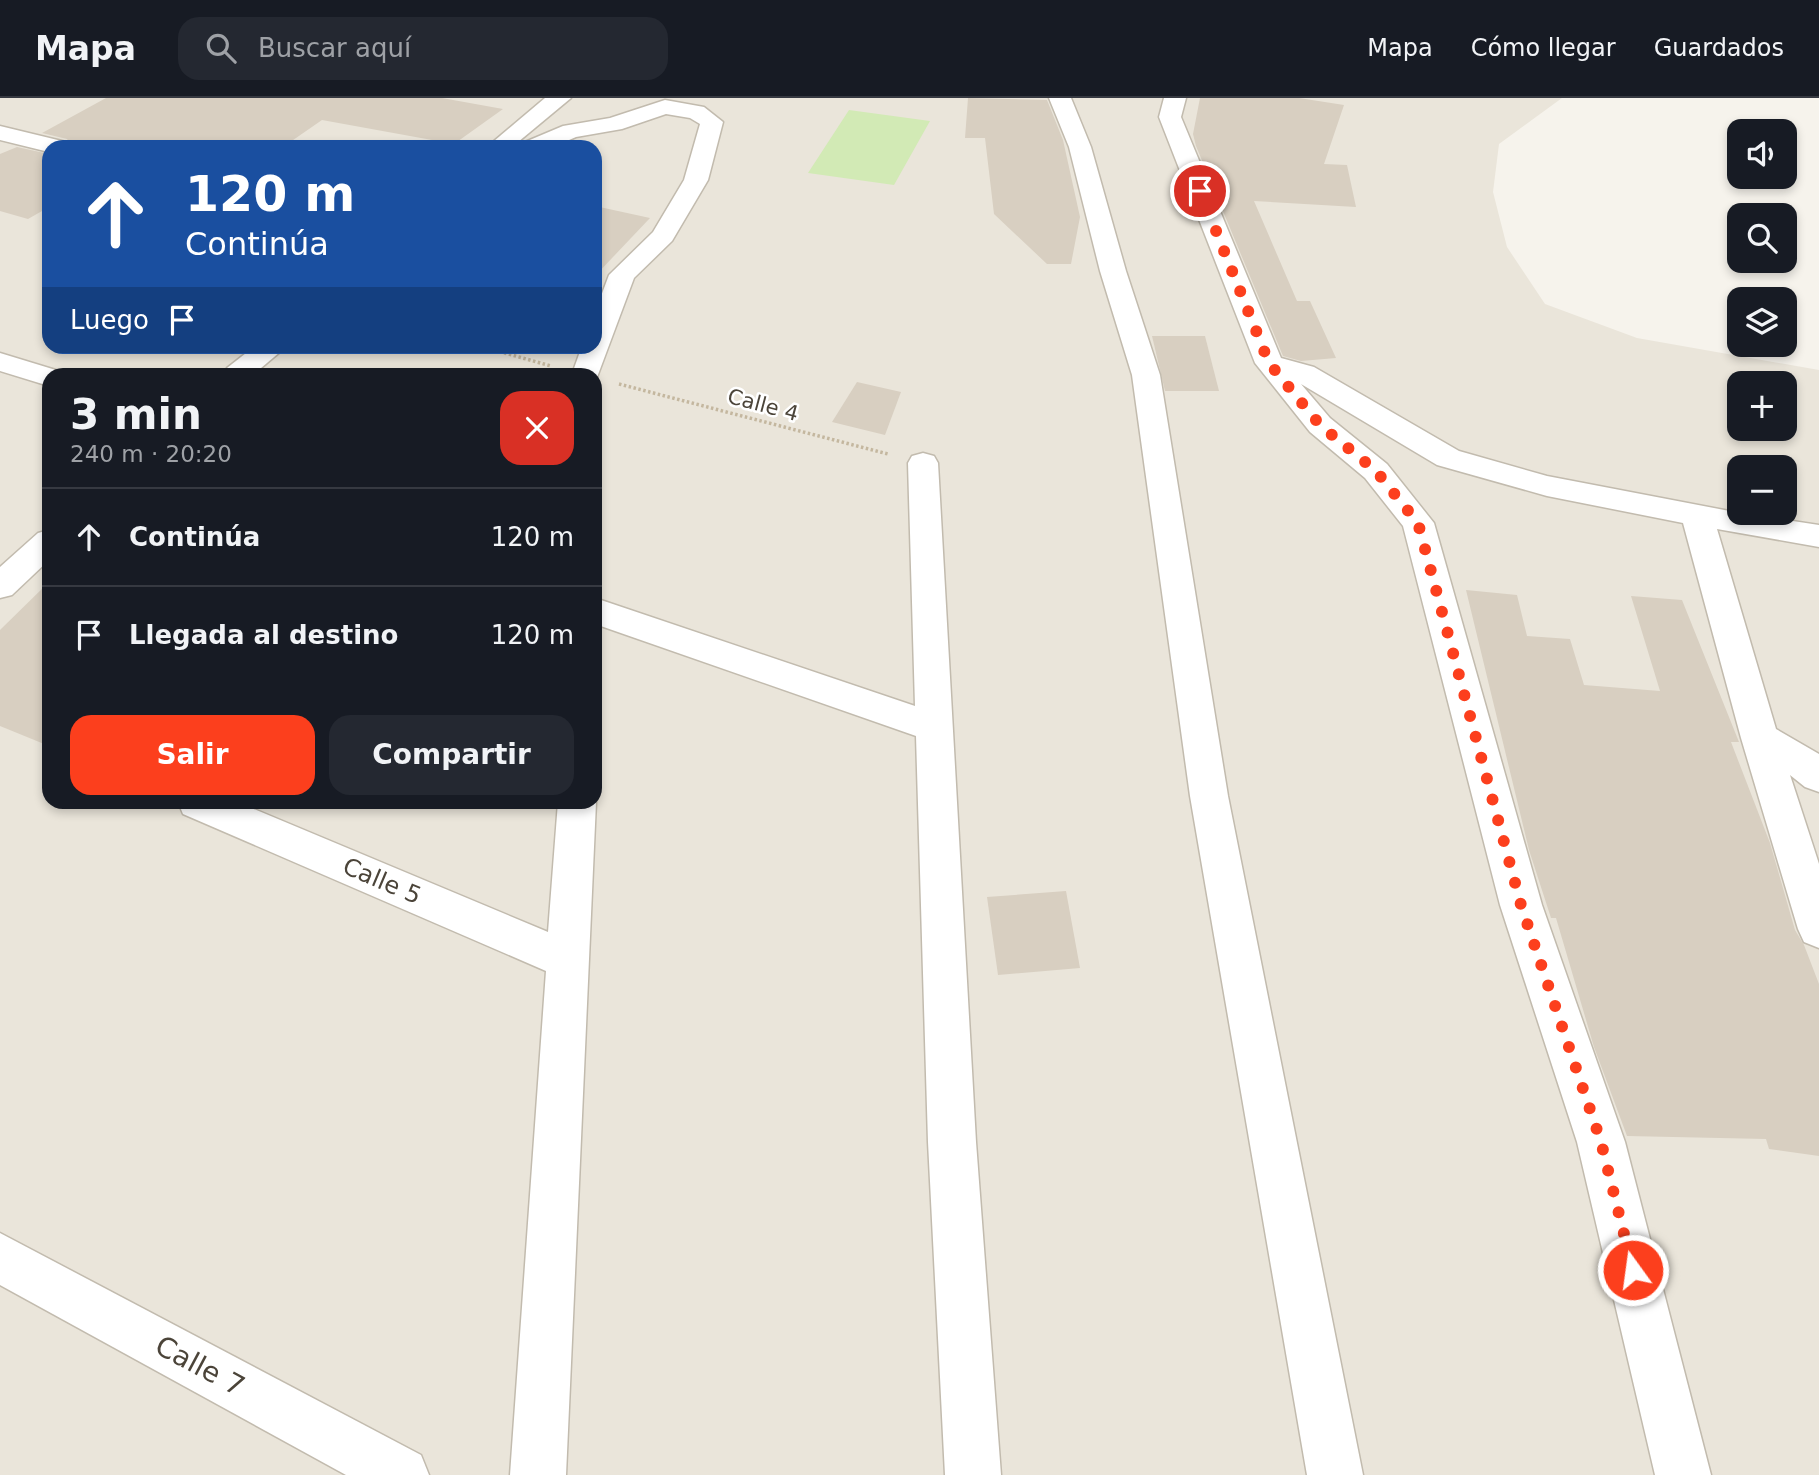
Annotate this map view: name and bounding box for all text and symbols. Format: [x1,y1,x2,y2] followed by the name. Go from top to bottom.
[178,17,668,80] search box
[35,29,136,68] text: Mapa
[202,29,240,67] icon: search
[258,33,411,63] text: Buscar aquí
[1367,34,1433,62] text: Mapa
[1471,34,1616,62] text: Cómo llegar
[1654,34,1784,62] text: Guardados
[1727,119,1797,525] map controls
[1727,119,1797,189] button: sound
[1170,161,1230,221] pin
[185,166,355,223] text: 120 m
[70,168,161,259] icon: ahead
[1181,172,1219,210] icon: arrive
[1727,203,1797,273] button: search
[185,225,329,263] text: Continúa
[1727,287,1797,357] button: layers
[163,301,201,339] icon: arrive
[70,305,149,335] text: Luego
[1727,371,1797,441] button: +
[725,384,801,426] street label: Calle 4
[70,390,202,439] text: 3 min
[500,391,574,465] button: close
[70,441,232,467] text: 240 m · 20:20
[1727,455,1797,525] button: −
[70,518,108,556] icon: ahead
[129,522,260,552] text: Continúa
[491,522,574,552] text: 120 m
[70,616,108,654] icon: arrive
[129,620,398,650] text: Llegada al destino
[491,620,574,650] text: 120 m
[70,715,315,795] button: Salir
[329,715,574,795] button: Compartir
[339,852,425,910] street label: Calle 5
[1596,1233,1670,1307] position arrow
[150,1329,250,1403] street label: Calle 7

